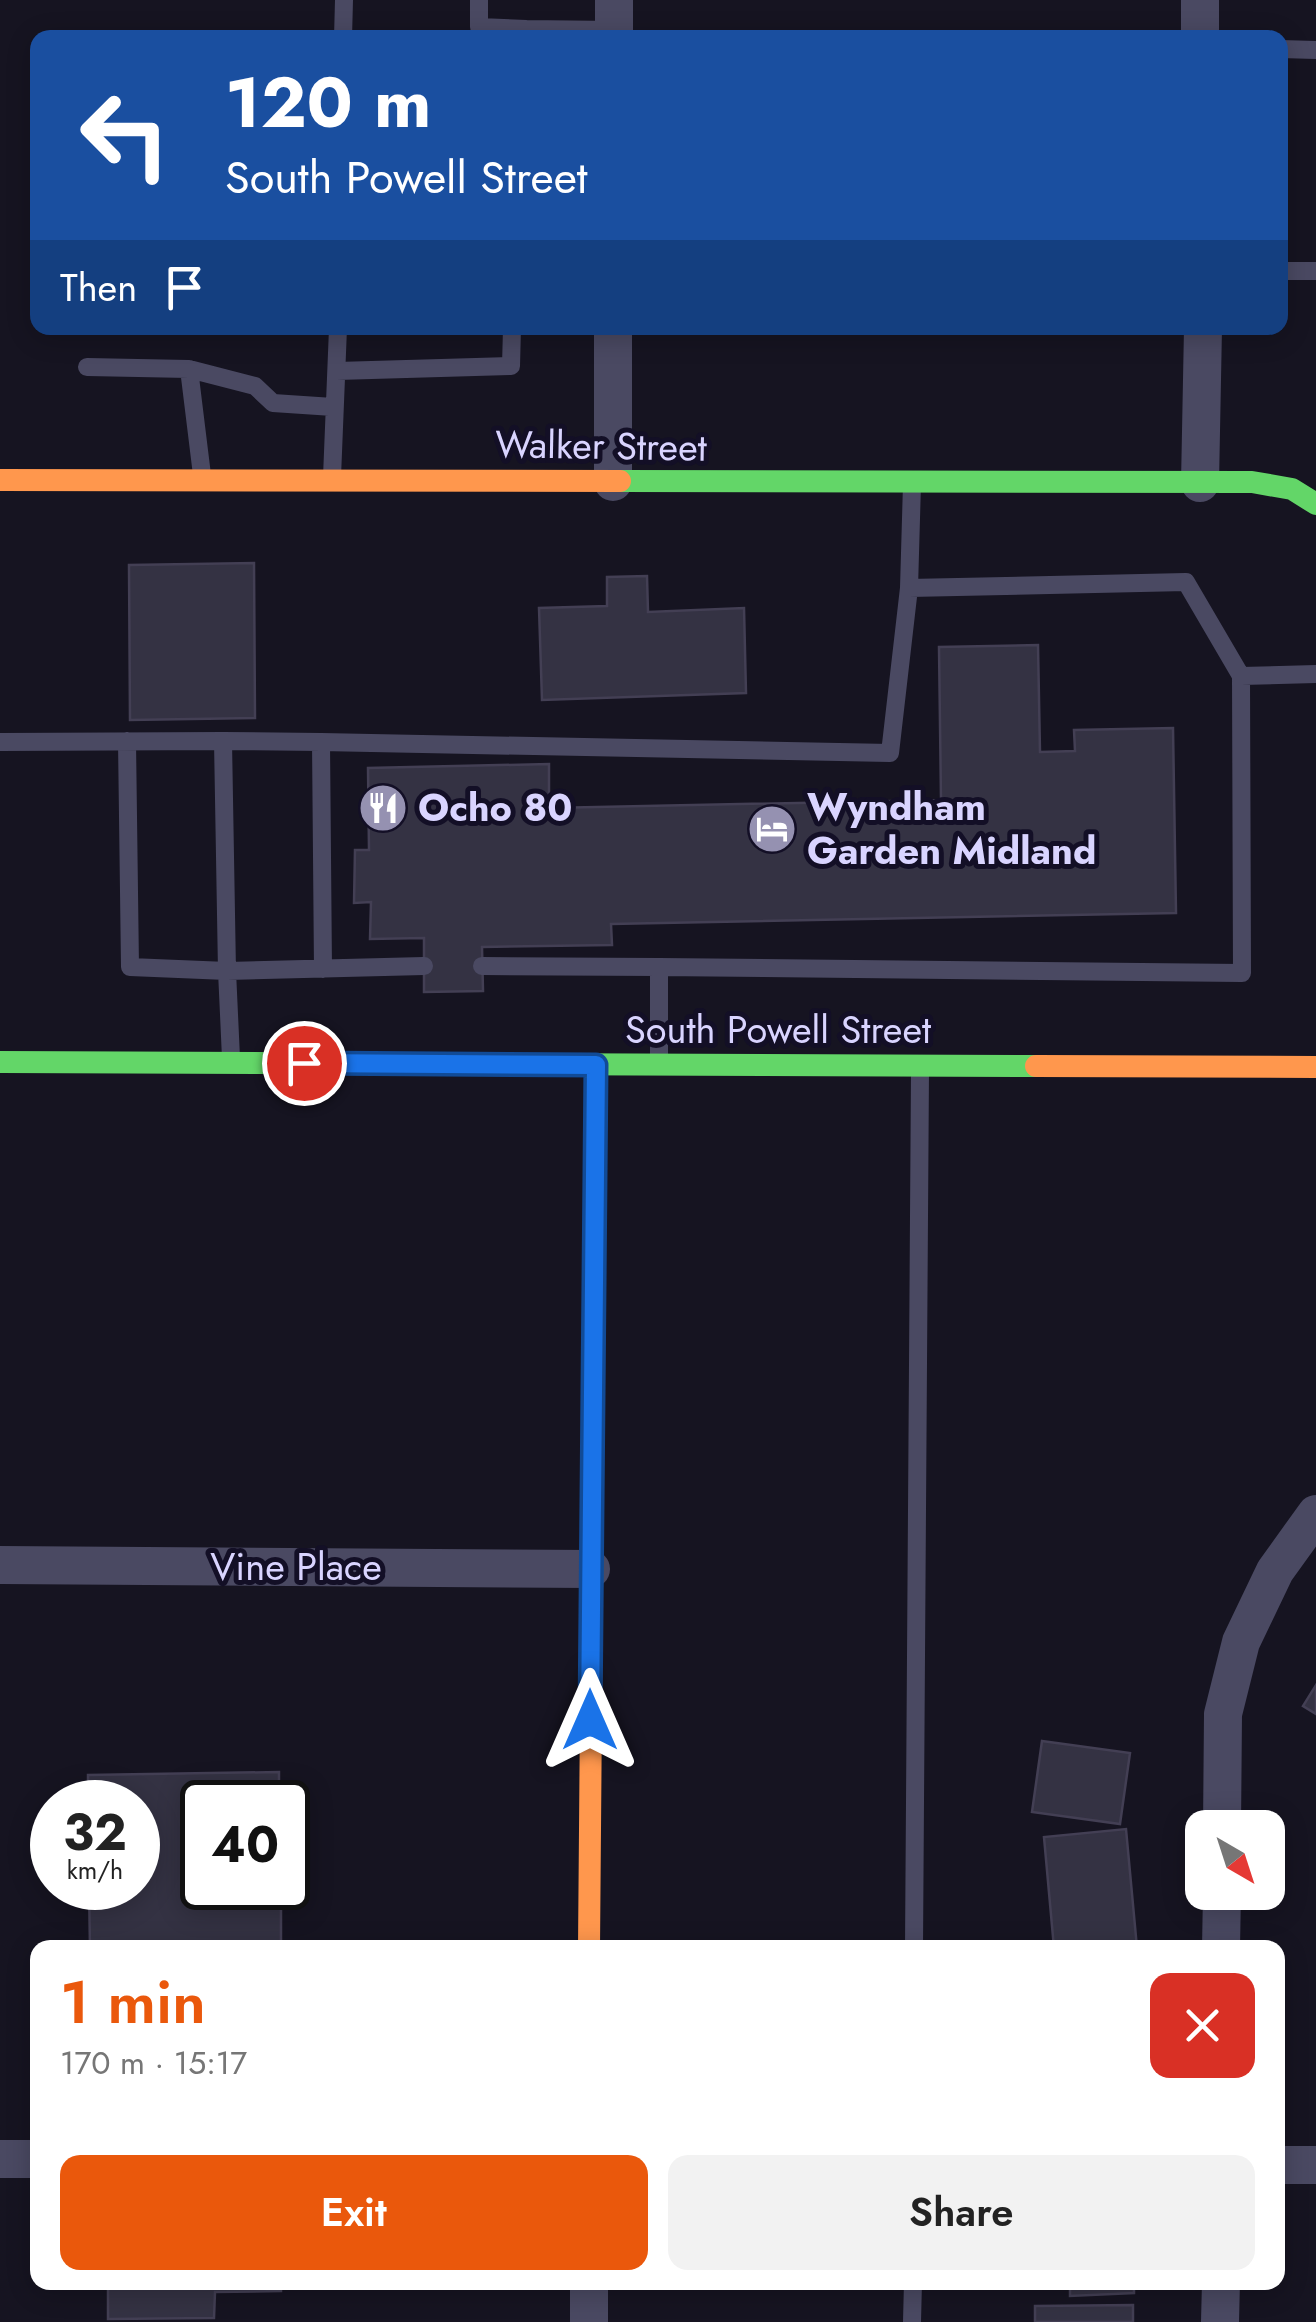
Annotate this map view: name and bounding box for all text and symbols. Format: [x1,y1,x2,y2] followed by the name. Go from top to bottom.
[225,52,431,153] text: 120 m
[60,70,190,200] icon: left
[225,145,588,210] text: South Powell Street
[60,260,137,315] text: Then
[157,260,212,315] icon: arrive
[495,416,707,475] street label: Walker Street
[807,779,1096,878] place label: Wyndham Garden Midland
[418,780,572,835] place label: Ocho 80
[357,782,409,834] restaurant icon: Ocho 80
[746,803,798,855] hotel icon: Wyndham Garden Midland
[625,1002,931,1057] street label: South Powell Street
[262,1021,347,1106] pin
[277,1036,332,1091] icon: arrive
[210,1539,382,1594] street label: Vine Place
[538,1668,642,1772] position arrow
[180,1780,310,1910] speed limit sign: 40
[63,1796,127,1869] text: 32
[1185,1810,1285,1910] north arrow
[1185,1810,1285,1910] map controls
[67,1852,123,1888] text: km/h
[60,1959,206,2046] text: 1 min
[1150,1973,1255,2078] button: close
[60,2040,247,2086] text: 170 m · 15:17
[60,2155,648,2270] button: Exit
[668,2155,1255,2270] button: Share

